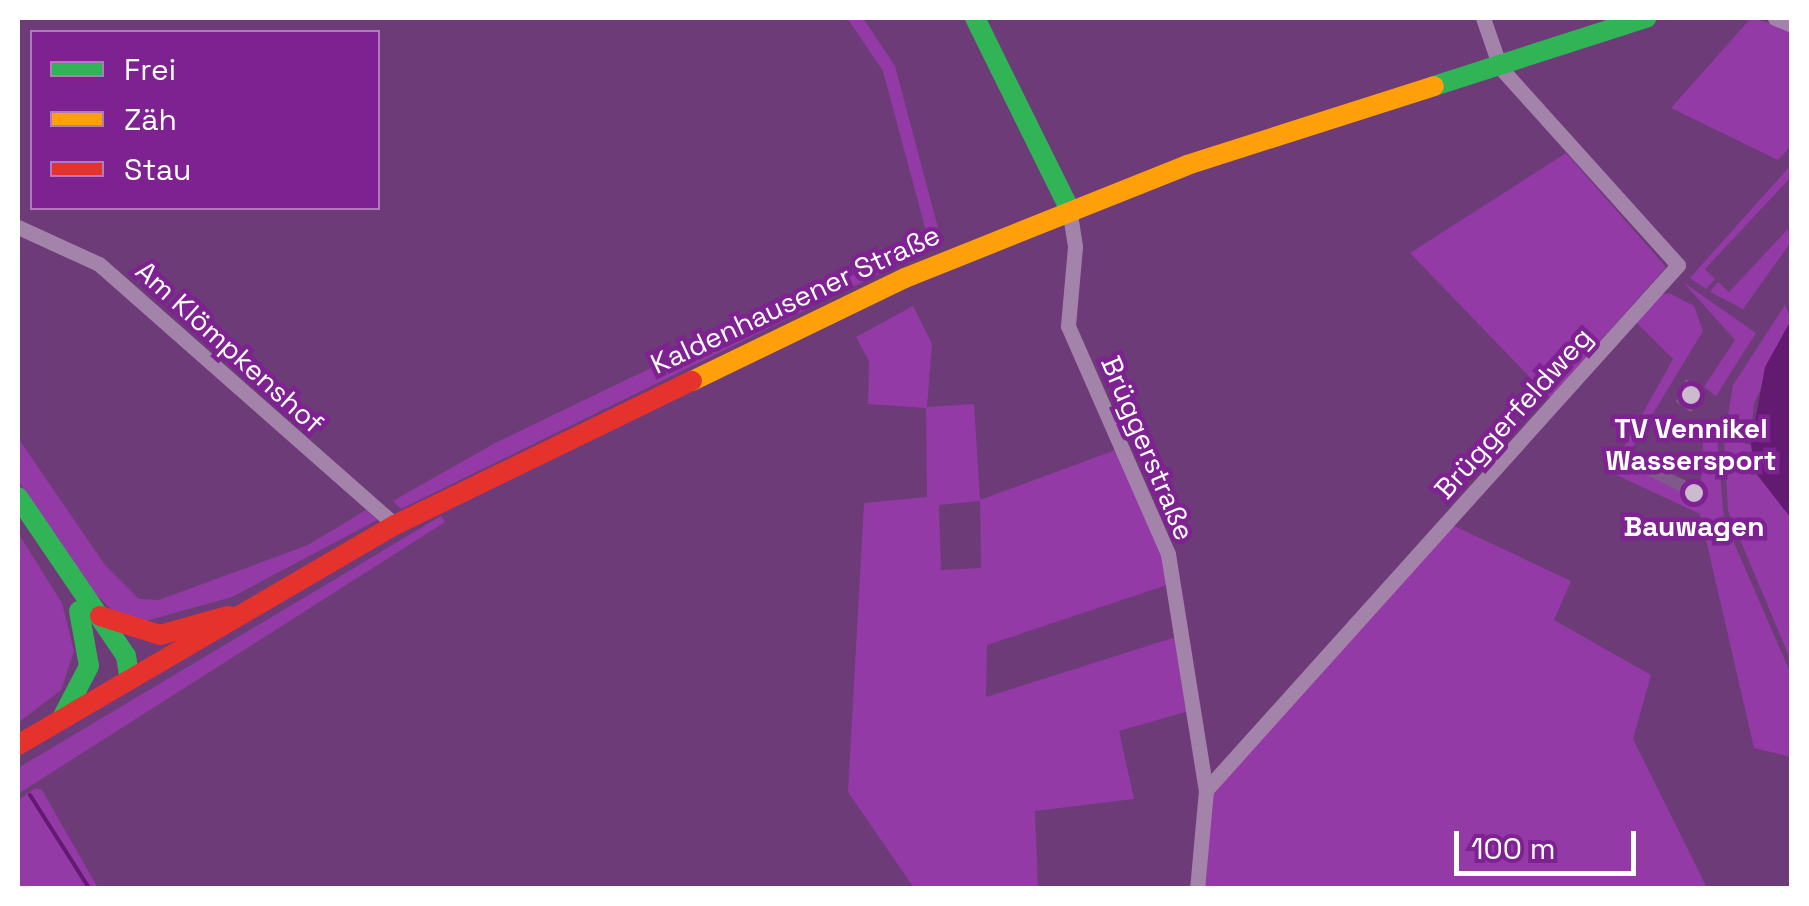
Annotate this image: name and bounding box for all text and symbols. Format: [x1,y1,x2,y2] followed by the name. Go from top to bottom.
[30,30,380,210] legend
[124,50,176,89] text: Frei
[124,100,177,139] text: Zäh
[124,150,191,189] text: Stau
[645,217,945,381] street label: Kaldenhausener Straße
[129,254,331,440] street label: Am Klömpkenshof
[1427,320,1599,506] street label: Brüggerfeldweg
[1094,351,1202,545] street label: Brüggerstraße
[1680,384,1702,406] marker: TV Vennikel Wassersport
[1606,411,1776,477] place label: TV Vennikel Wassersport
[1683,482,1705,504] marker: Bauwagen
[1624,509,1764,543] place label: Bauwagen
[1459,811,1642,873] scale bar
[1471,829,1556,868] text: 100 m

